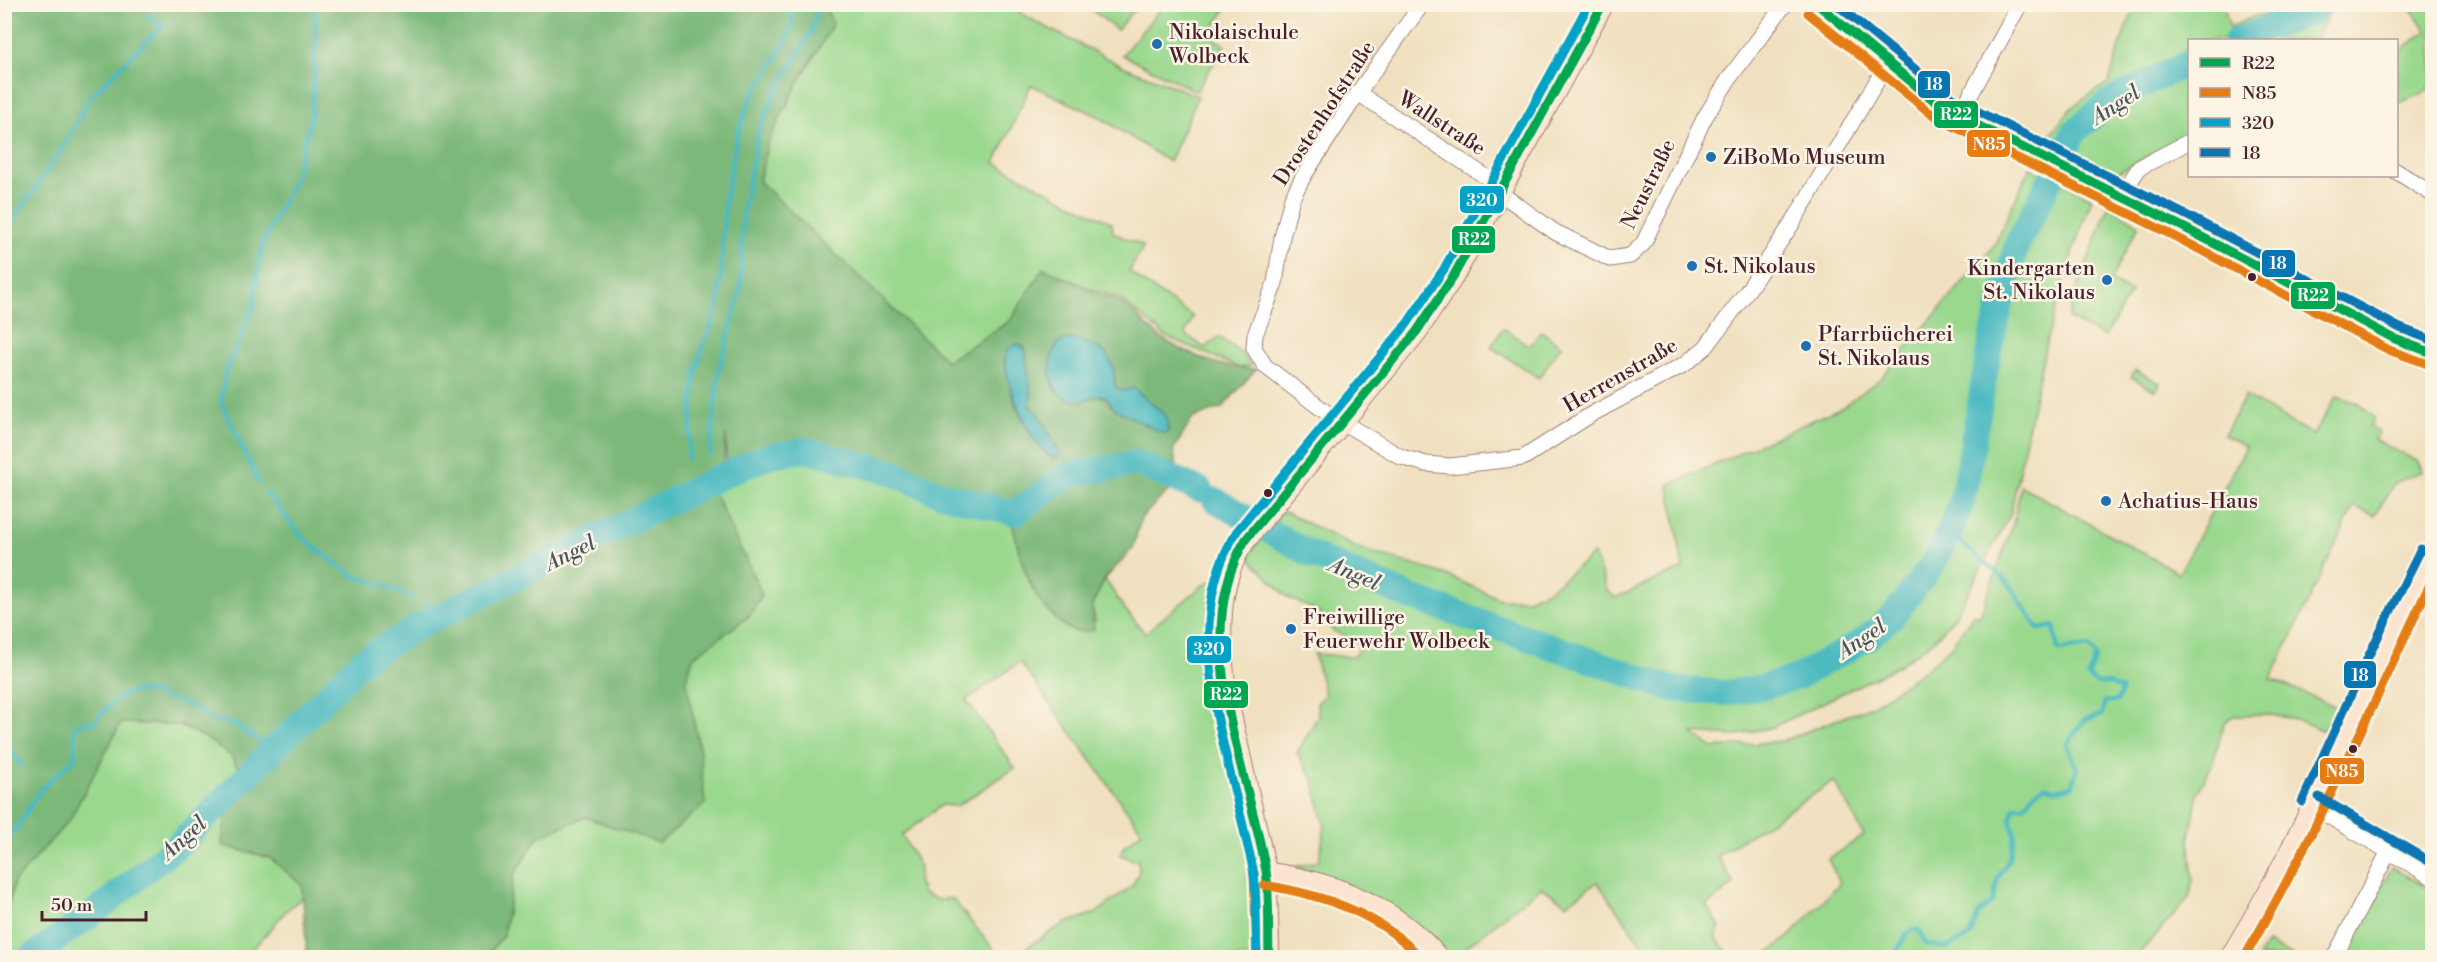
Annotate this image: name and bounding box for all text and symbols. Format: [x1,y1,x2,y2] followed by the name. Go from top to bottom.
[1168,20,1299,70] place label: Nikolaischule Wolbeck
[1268,36,1381,191] street label: Drostenhofstraße
[1150,37,1164,51] marker: Nikolaischule Wolbeck
[2188,39,2398,177] legend
[2242,52,2275,75] text: R22
[1917,70,1951,99] line badge: 18
[1925,75,1943,95] text: 18
[2084,79,2146,132] water label: Angel
[2242,82,2276,105] text: N85
[1392,85,1490,162] street label: Wallstraße
[1933,100,1979,129] line badge: R22
[1940,105,1972,125] text: R22
[2242,112,2274,135] text: 320
[1966,129,2011,158] line badge: N85
[1616,135,1682,234] street label: Neustraße
[1973,135,2005,155] text: N85
[2242,142,2260,165] text: 18
[1723,145,1886,171] place label: ZiBoMo Museum
[1704,150,1718,164] marker: ZiBoMo Museum
[1459,185,1505,214] line badge: 320
[1466,191,1498,211] text: 320
[1451,225,1496,254] line badge: R22
[1458,230,1490,250] text: R22
[2261,249,2296,278] line badge: 18
[1704,254,1816,280] place label: St. Nikolaus
[2269,254,2287,274] text: 18
[1967,256,2095,306] place label: Kindergarten St. Nikolaus
[1685,259,1699,273] marker: St. Nikolaus
[2246,271,2258,283] unlabelled marker
[2100,273,2114,287] marker: Kindergarten St. Nikolaus
[2290,281,2336,310] line badge: R22
[2297,286,2329,306] text: R22
[1818,322,1953,372] place label: Pfarrbücherei St. Nikolaus
[1559,333,1682,419] street label: Herrenstraße
[1799,339,1813,353] marker: Pfarrbücherei St. Nikolaus
[1262,487,1274,499] unlabelled marker
[2117,489,2258,515] place label: Achatius-Haus
[2099,494,2113,508] marker: Achatius-Haus
[539,530,601,578] water label: Angel
[1323,551,1384,597] water label: Angel
[1303,605,1490,655] place label: Freiwillige Feuerwehr Wolbeck
[1831,613,1891,666] water label: Angel
[1284,622,1298,636] marker: Freiwillige Feuerwehr Wolbeck
[1186,635,1232,664] line badge: 320
[1193,640,1225,660] text: 320
[2343,660,2377,689] line badge: 18
[2351,666,2369,686] text: 18
[1203,680,1249,709] line badge: R22
[1210,685,1242,705] text: R22
[2347,743,2359,755] unlabelled marker
[2319,757,2365,785] line badge: N85
[2326,762,2358,782] text: N85
[154,810,213,867] water label: Angel
[42,884,146,922] scale bar
[51,894,93,917] text: 50 m

